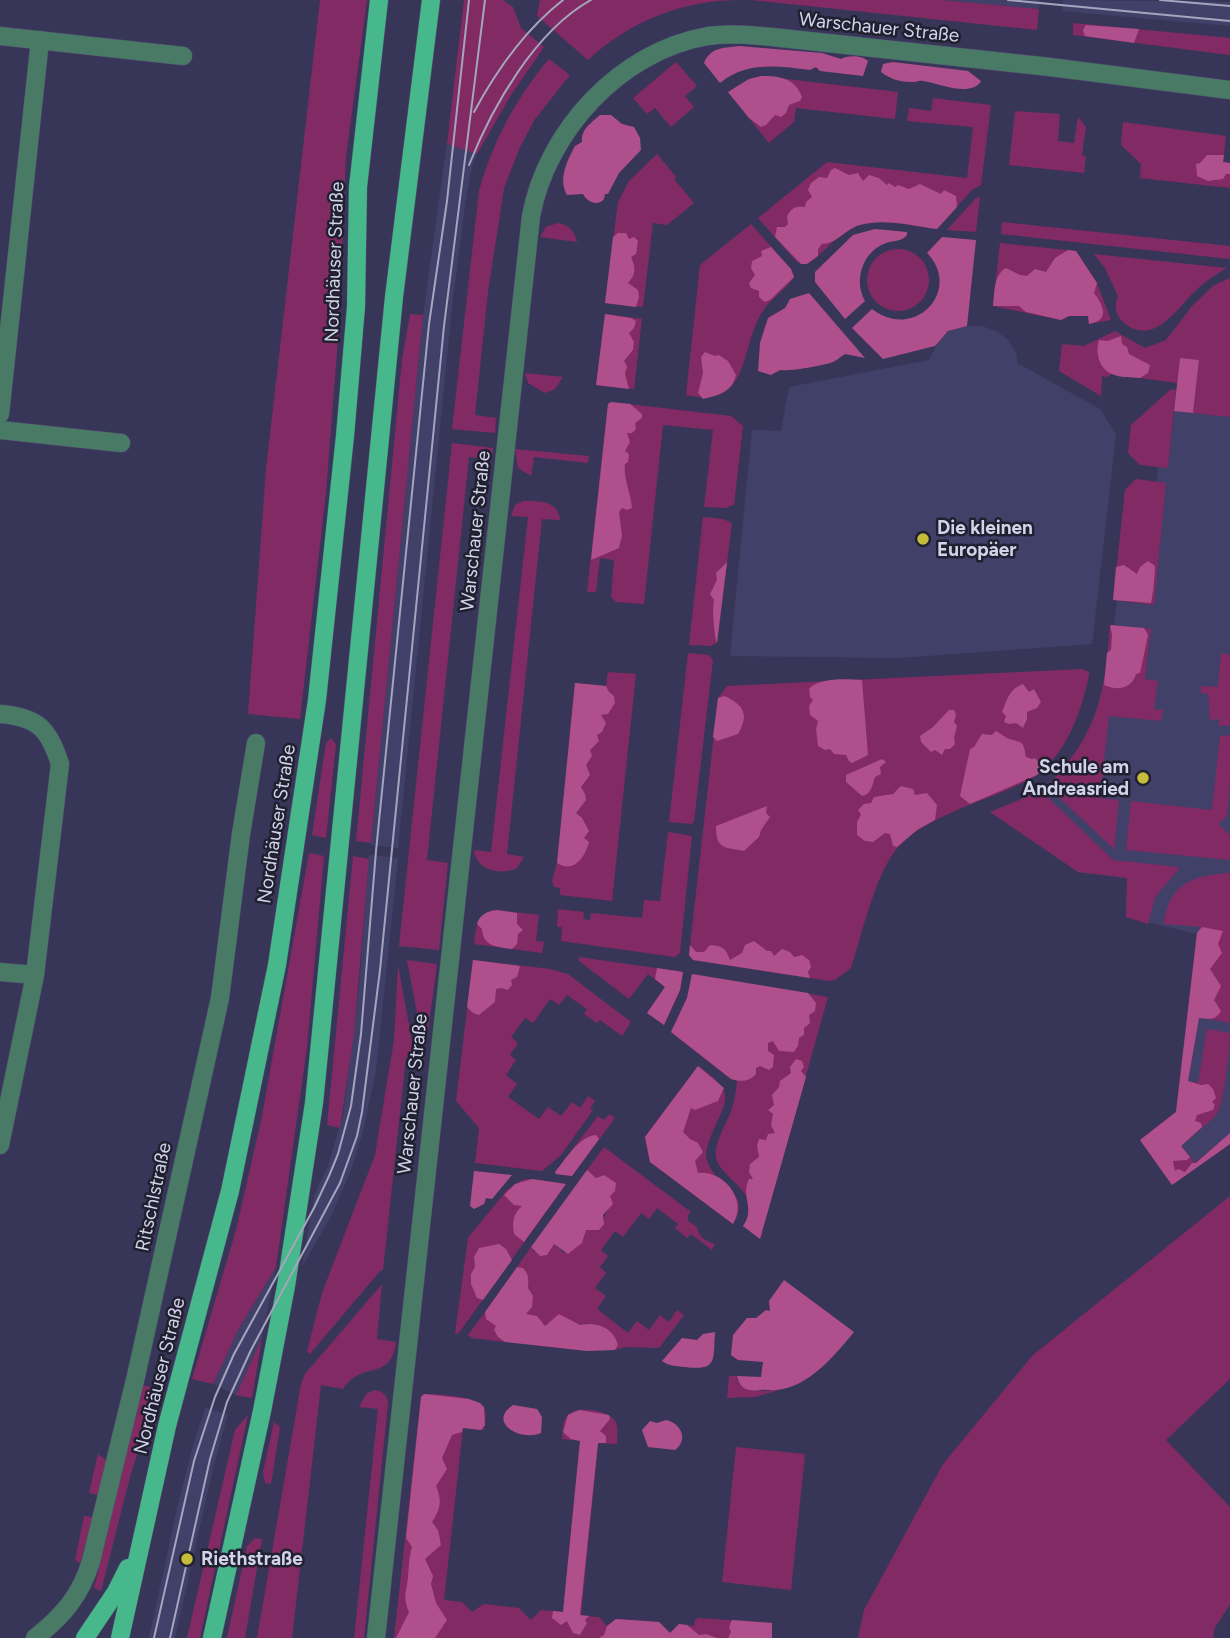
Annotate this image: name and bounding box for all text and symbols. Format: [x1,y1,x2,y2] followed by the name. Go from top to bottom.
[798,8,960,48] street label: Warschauer Straße
[321,181,349,343] street label: Nordhäuser Straße
[456,450,496,612] street label: Warschauer Straße
[937,517,1033,561] place label: Die kleinen Europäer
[915,531,931,547] marker: Die kleinen Europäer
[253,743,301,905] street label: Nordhäuser Straße
[1023,756,1129,800] place label: Schule am Andreasried
[1135,770,1151,786] marker: Schule am Andreasried
[393,1013,433,1175] street label: Warschauer Straße
[131,1141,177,1253] street label: Ritschlstraße
[130,1295,190,1457] street label: Nordhäuser Straße
[201,1548,303,1570] place label: Riethstraße
[179,1551,195,1567] marker: Riethstraße

